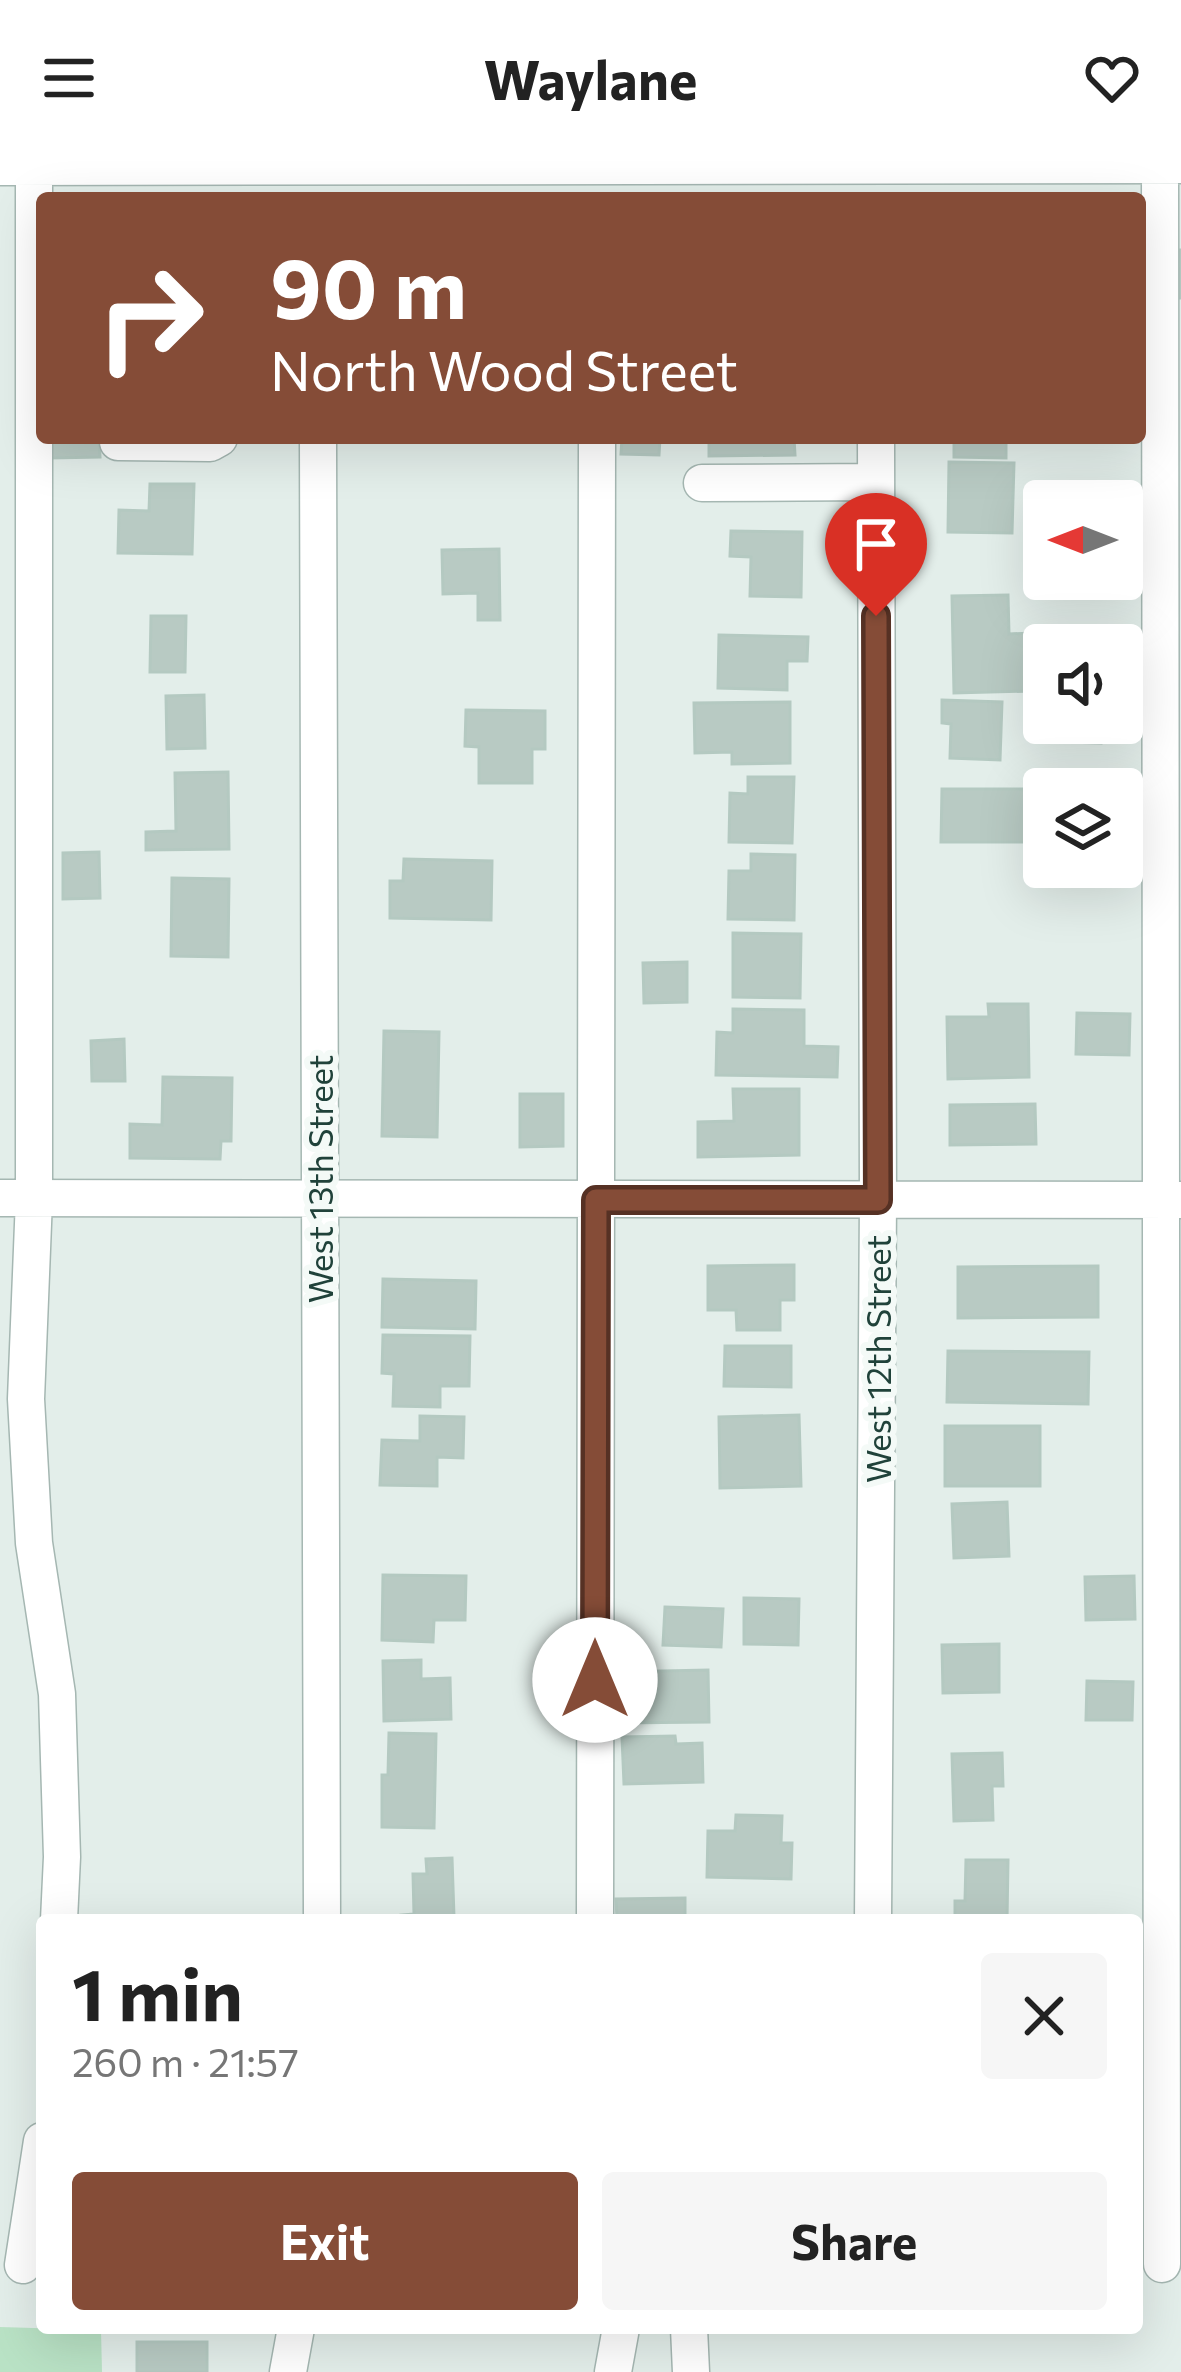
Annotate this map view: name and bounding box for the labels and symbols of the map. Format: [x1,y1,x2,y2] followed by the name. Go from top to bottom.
[1023,480,1143,600] north arrow
[825,493,927,616] pin
[299,1055,340,1303] street label: West 13th Street
[857,1235,898,1483] street label: West 12th Street
[532,1617,658,1743] position arrow

